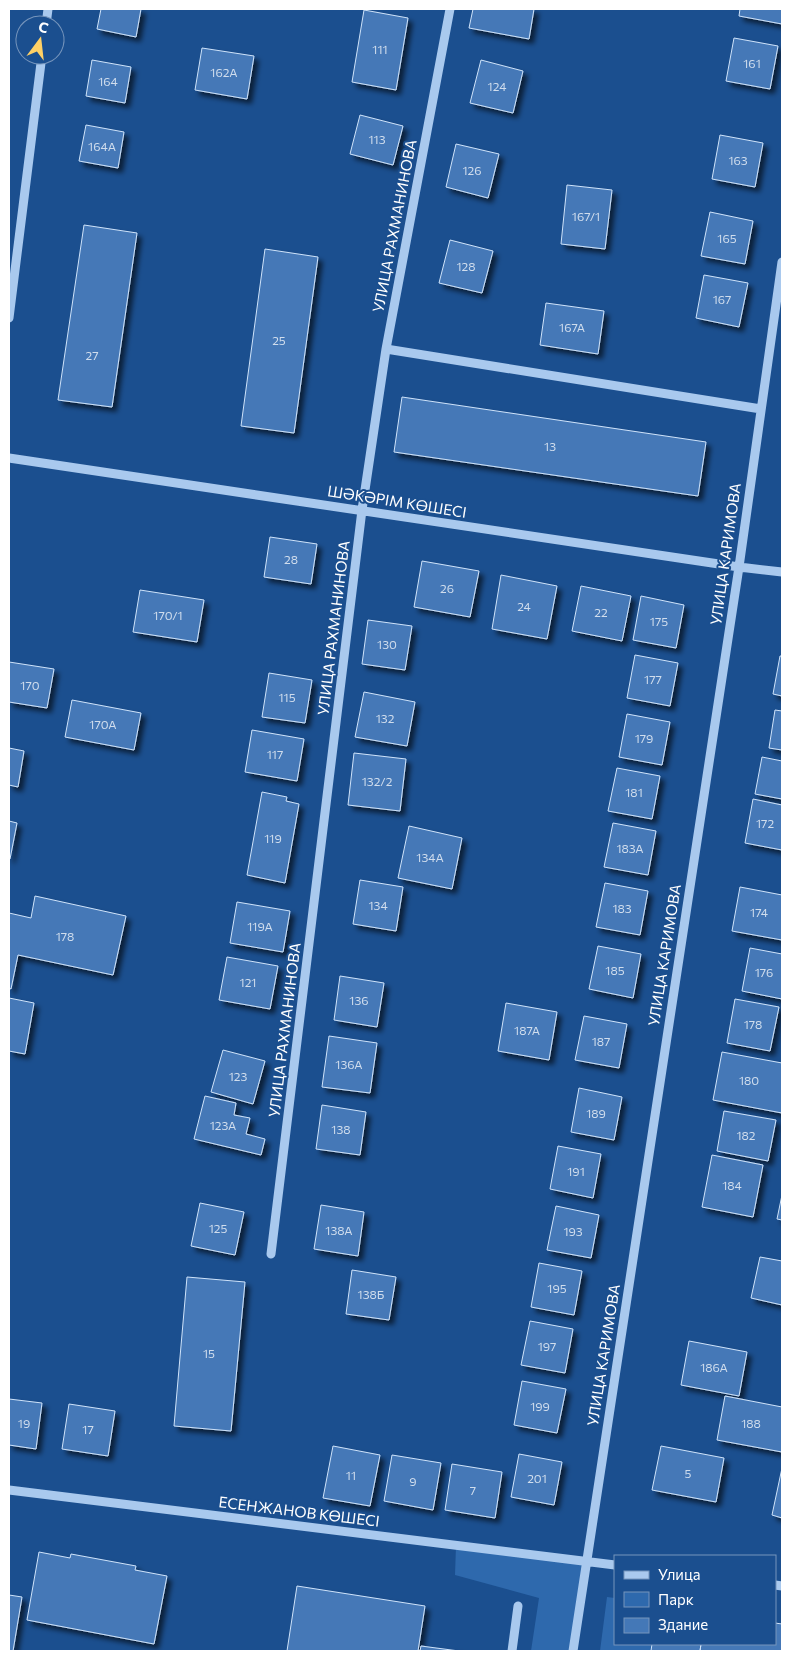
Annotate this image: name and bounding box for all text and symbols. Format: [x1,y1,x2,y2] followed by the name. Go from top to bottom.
[15,15,65,65] north arrow
[37,18,50,36] text: С
[372,42,388,56] house number: 111
[743,56,761,70] house number: 161
[210,65,238,79] house number: 162А
[98,74,118,88] house number: 164
[488,79,506,93] house number: 124
[368,132,386,146] house number: 113
[368,138,420,314] street label: УЛИЦА РАХМАНИНОВА
[88,139,116,153] house number: 164А
[728,153,748,167] house number: 163
[462,163,482,177] house number: 126
[572,209,600,223] house number: 167/1
[717,231,737,245] house number: 165
[456,259,476,273] house number: 128
[713,292,731,306] house number: 167
[559,320,585,334] house number: 167А
[272,333,286,347] house number: 25
[86,348,98,362] house number: 27
[544,439,556,453] house number: 13
[326,481,468,521] street label: ШӘКӘРІМ КӨШЕСІ
[706,482,744,626] street label: УЛИЦА КАРИМОВА
[313,539,353,716] street label: УЛИЦА РАХМАНИНОВА
[284,552,298,566] house number: 28
[440,581,454,595] house number: 26
[517,599,531,613] house number: 24
[594,605,608,619] house number: 22
[153,608,183,622] house number: 170/1
[650,614,668,628] house number: 175
[377,637,397,651] house number: 130
[644,672,662,686] house number: 177
[20,678,40,692] house number: 170
[278,690,296,704] house number: 115
[376,711,395,725] house number: 132
[89,717,117,731] house number: 170А
[635,731,653,745] house number: 179
[267,747,283,761] house number: 117
[362,774,393,788] house number: 132/2
[625,785,643,799] house number: 181
[756,816,774,830] house number: 172
[264,831,282,845] house number: 119
[616,841,644,855] house number: 183А
[416,850,444,864] house number: 134А
[644,883,684,1027] street label: УЛИЦА КАРИМОВА
[368,898,388,912] house number: 134
[612,901,632,915] house number: 183
[750,905,768,919] house number: 174
[247,919,273,933] house number: 119А
[56,929,74,943] house number: 178
[264,941,304,1118] street label: УЛИЦА РАХМАНИНОВА
[605,963,625,977] house number: 185
[755,965,773,979] house number: 176
[240,975,256,989] house number: 121
[349,993,369,1007] house number: 136
[744,1017,762,1031] house number: 178
[514,1023,540,1037] house number: 187А
[592,1034,610,1048] house number: 187
[335,1057,363,1071] house number: 136А
[229,1069,247,1083] house number: 123
[739,1073,759,1087] house number: 180
[586,1106,606,1120] house number: 189
[210,1118,236,1132] house number: 123А
[331,1122,351,1136] house number: 138
[736,1128,756,1142] house number: 182
[567,1164,585,1178] house number: 191
[722,1178,742,1192] house number: 184
[209,1221,227,1235] house number: 125
[325,1223,353,1237] house number: 138А
[563,1224,583,1238] house number: 193
[547,1281,567,1295] house number: 195
[583,1283,623,1427] street label: УЛИЦА КАРИМОВА
[358,1287,385,1301] house number: 138Б
[538,1339,556,1353] house number: 197
[203,1346,215,1360] house number: 15
[700,1360,728,1374] house number: 186А
[530,1399,550,1413] house number: 199
[18,1416,30,1430] house number: 19
[741,1416,761,1430] house number: 188
[82,1422,94,1436] house number: 17
[685,1466,692,1480] house number: 5
[346,1468,356,1482] house number: 11
[527,1471,547,1485] house number: 201
[409,1474,417,1488] house number: 9
[470,1483,476,1497] house number: 7
[218,1492,381,1530] street label: ЕСЕНЖАНОВ КӨШЕСІ
[614,1555,776,1645] legend
[658,1565,700,1583] text: Улица
[658,1590,694,1608] text: Парк
[658,1615,708,1633] text: Здание

